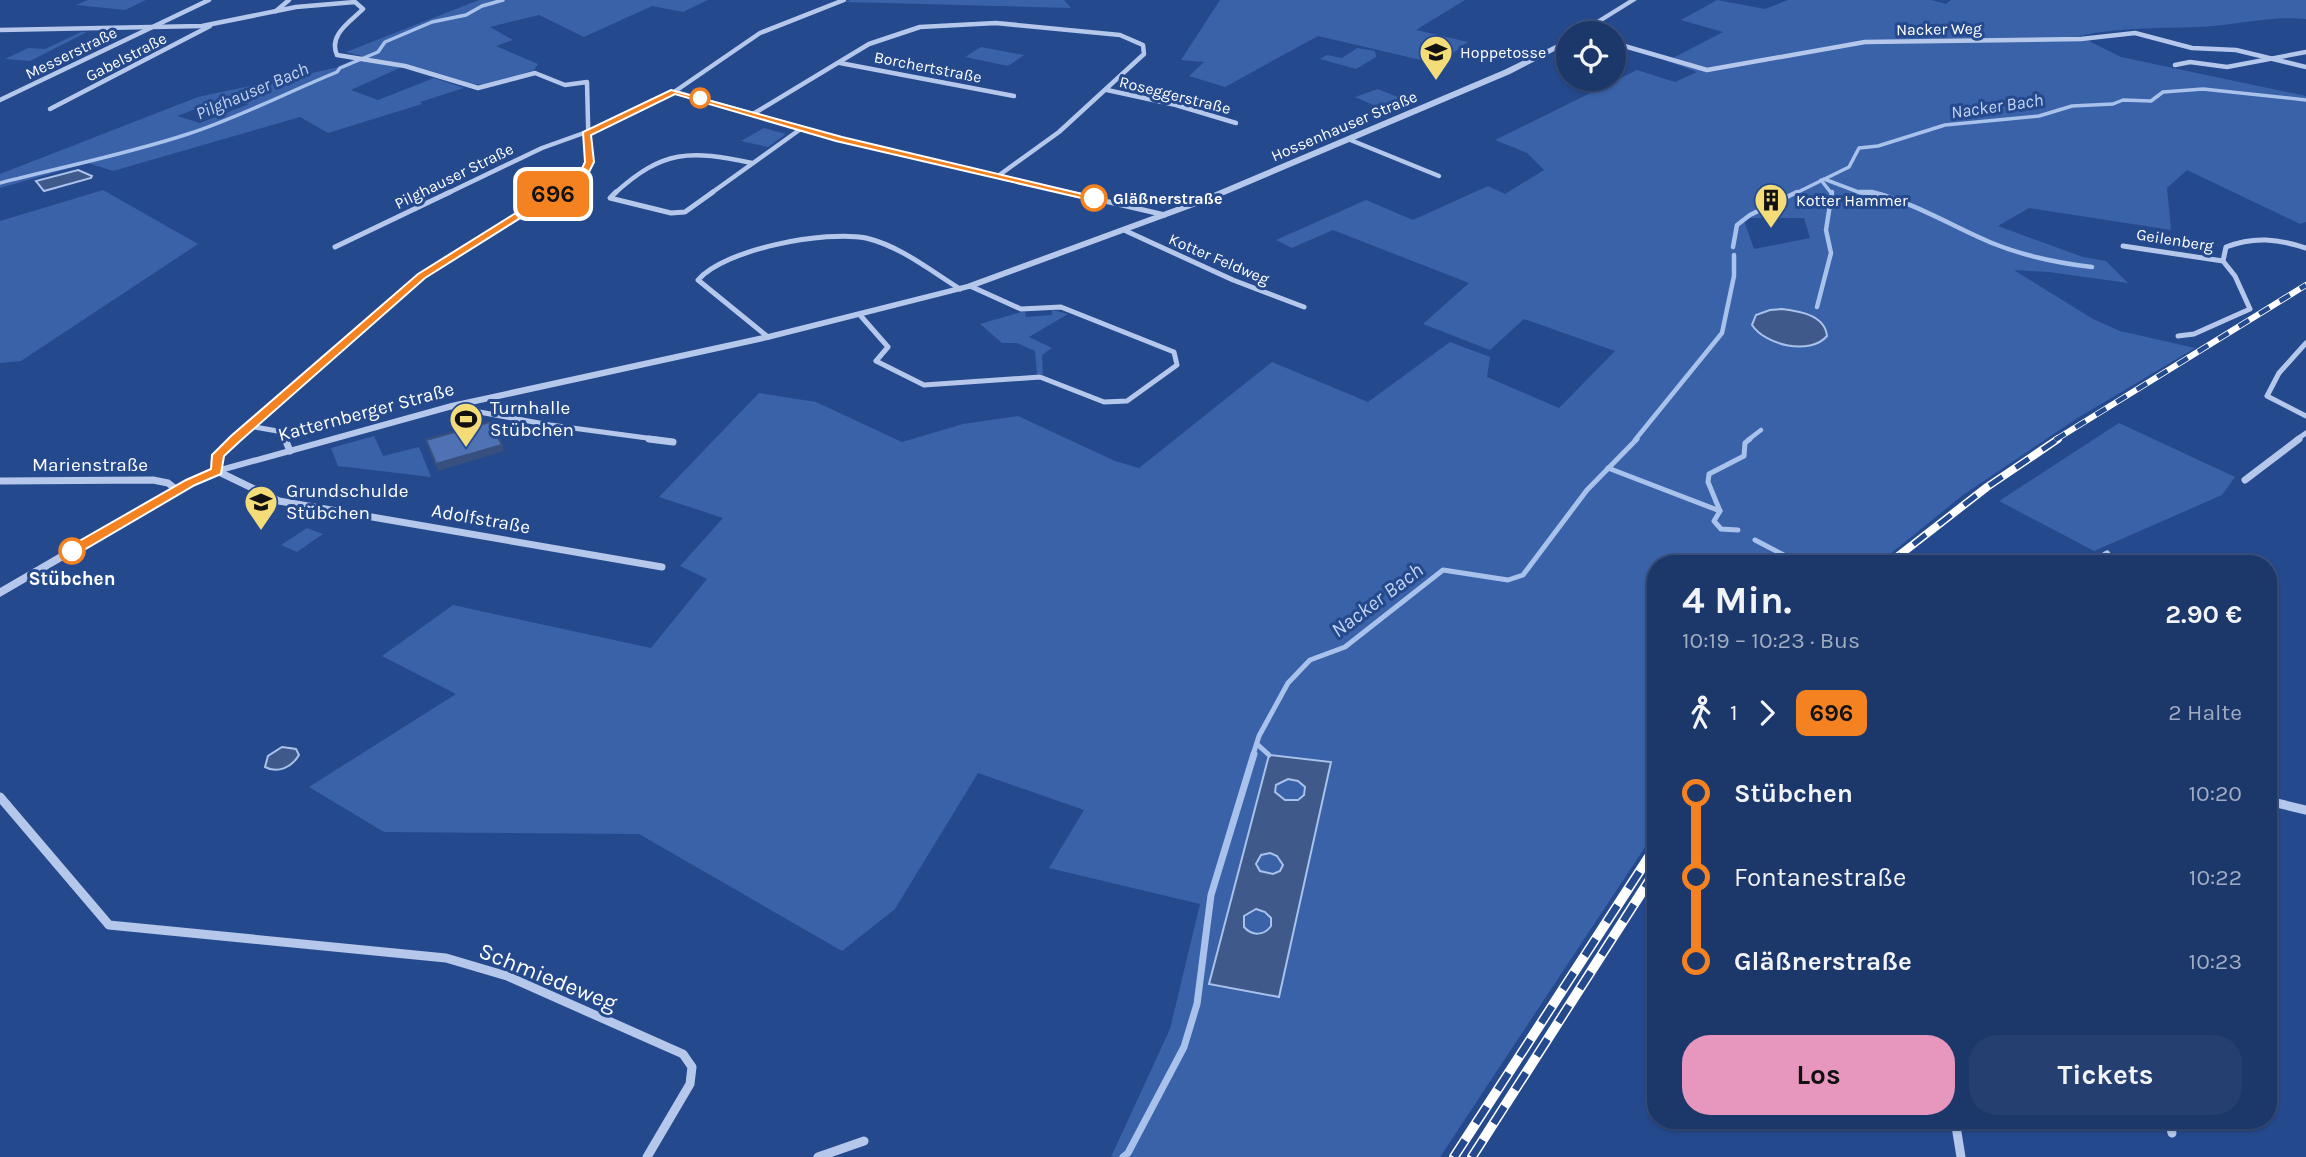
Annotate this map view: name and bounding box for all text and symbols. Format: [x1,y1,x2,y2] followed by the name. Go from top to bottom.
[1896,19,1982,39] street label: Nacker Weg
[1556,21,1626,91] map controls
[1556,21,1626,91] button: locate
[22,23,120,83] street label: Messerstraße
[82,28,170,86] street label: Gabelstraße
[1417,33,1455,82] school or university icon: Hoppetosse
[1460,43,1546,62] place label: Hoppetosse
[872,47,984,87] street label: Borchertstraße
[192,57,312,125] water label: Pilghauser Bach
[1117,72,1233,118] street label: Roseggerstraße
[1268,87,1420,165] street label: Hossenhauser Straße
[690,88,710,108] unlabelled marker
[1949,89,2045,123] water label: Nacker Bach
[391,139,517,213] street label: Pilghauser Straße
[513,171,593,217] line badge: 696
[531,180,575,208] text: 696
[1752,181,1790,230] building icon: Kotter Hammer
[1081,185,1107,211] marker: Gläßnerstraße
[1113,189,1222,208] place label: Gläßnerstraße
[1796,191,1908,210] place label: Kotter Hammer
[2135,225,2215,255] street label: Geilenberg
[1166,229,1272,289] street label: Kotter Feldweg
[276,378,456,446] street label: Katternberger Straße
[490,397,574,441] place label: Turnhalle Stübchen
[447,400,485,449] sports icon: Turnhalle Stübchen
[32,454,148,476] street label: Marienstraße
[286,480,408,524] place label: Grundschulde Stübchen
[242,483,280,532] school or university icon: Grundschulde Stübchen
[430,500,532,538] street label: Adolfstraße
[59,538,85,564] marker: Stübchen
[1326,558,1428,642] water label: Nacker Bach
[29,568,116,590] place label: Stübchen
[1682,578,1792,623] text: 4 Min.
[2165,599,2242,630] text: 2.90 €
[1682,627,1860,654] text: 10:19 – 10:23 · Bus
[1682,694,1720,732] icon: walk
[1748,694,1786,732] icon: forward
[1730,699,1738,726] text: 1
[1810,699,1853,727] text: 696
[2168,699,2242,726] text: 2 Halte
[1734,778,1853,809] text: Stübchen
[2188,780,2242,807] text: 10:20
[1734,862,1906,893] text: Fontanestraße
[2189,864,2242,891] text: 10:22
[475,937,621,1017] street label: Schmiedeweg
[1734,946,1912,977] text: Gläßnerstraße
[2189,948,2242,975] text: 10:23
[1682,1035,1955,1115] button: Los
[1969,1035,2242,1115] button: Tickets

